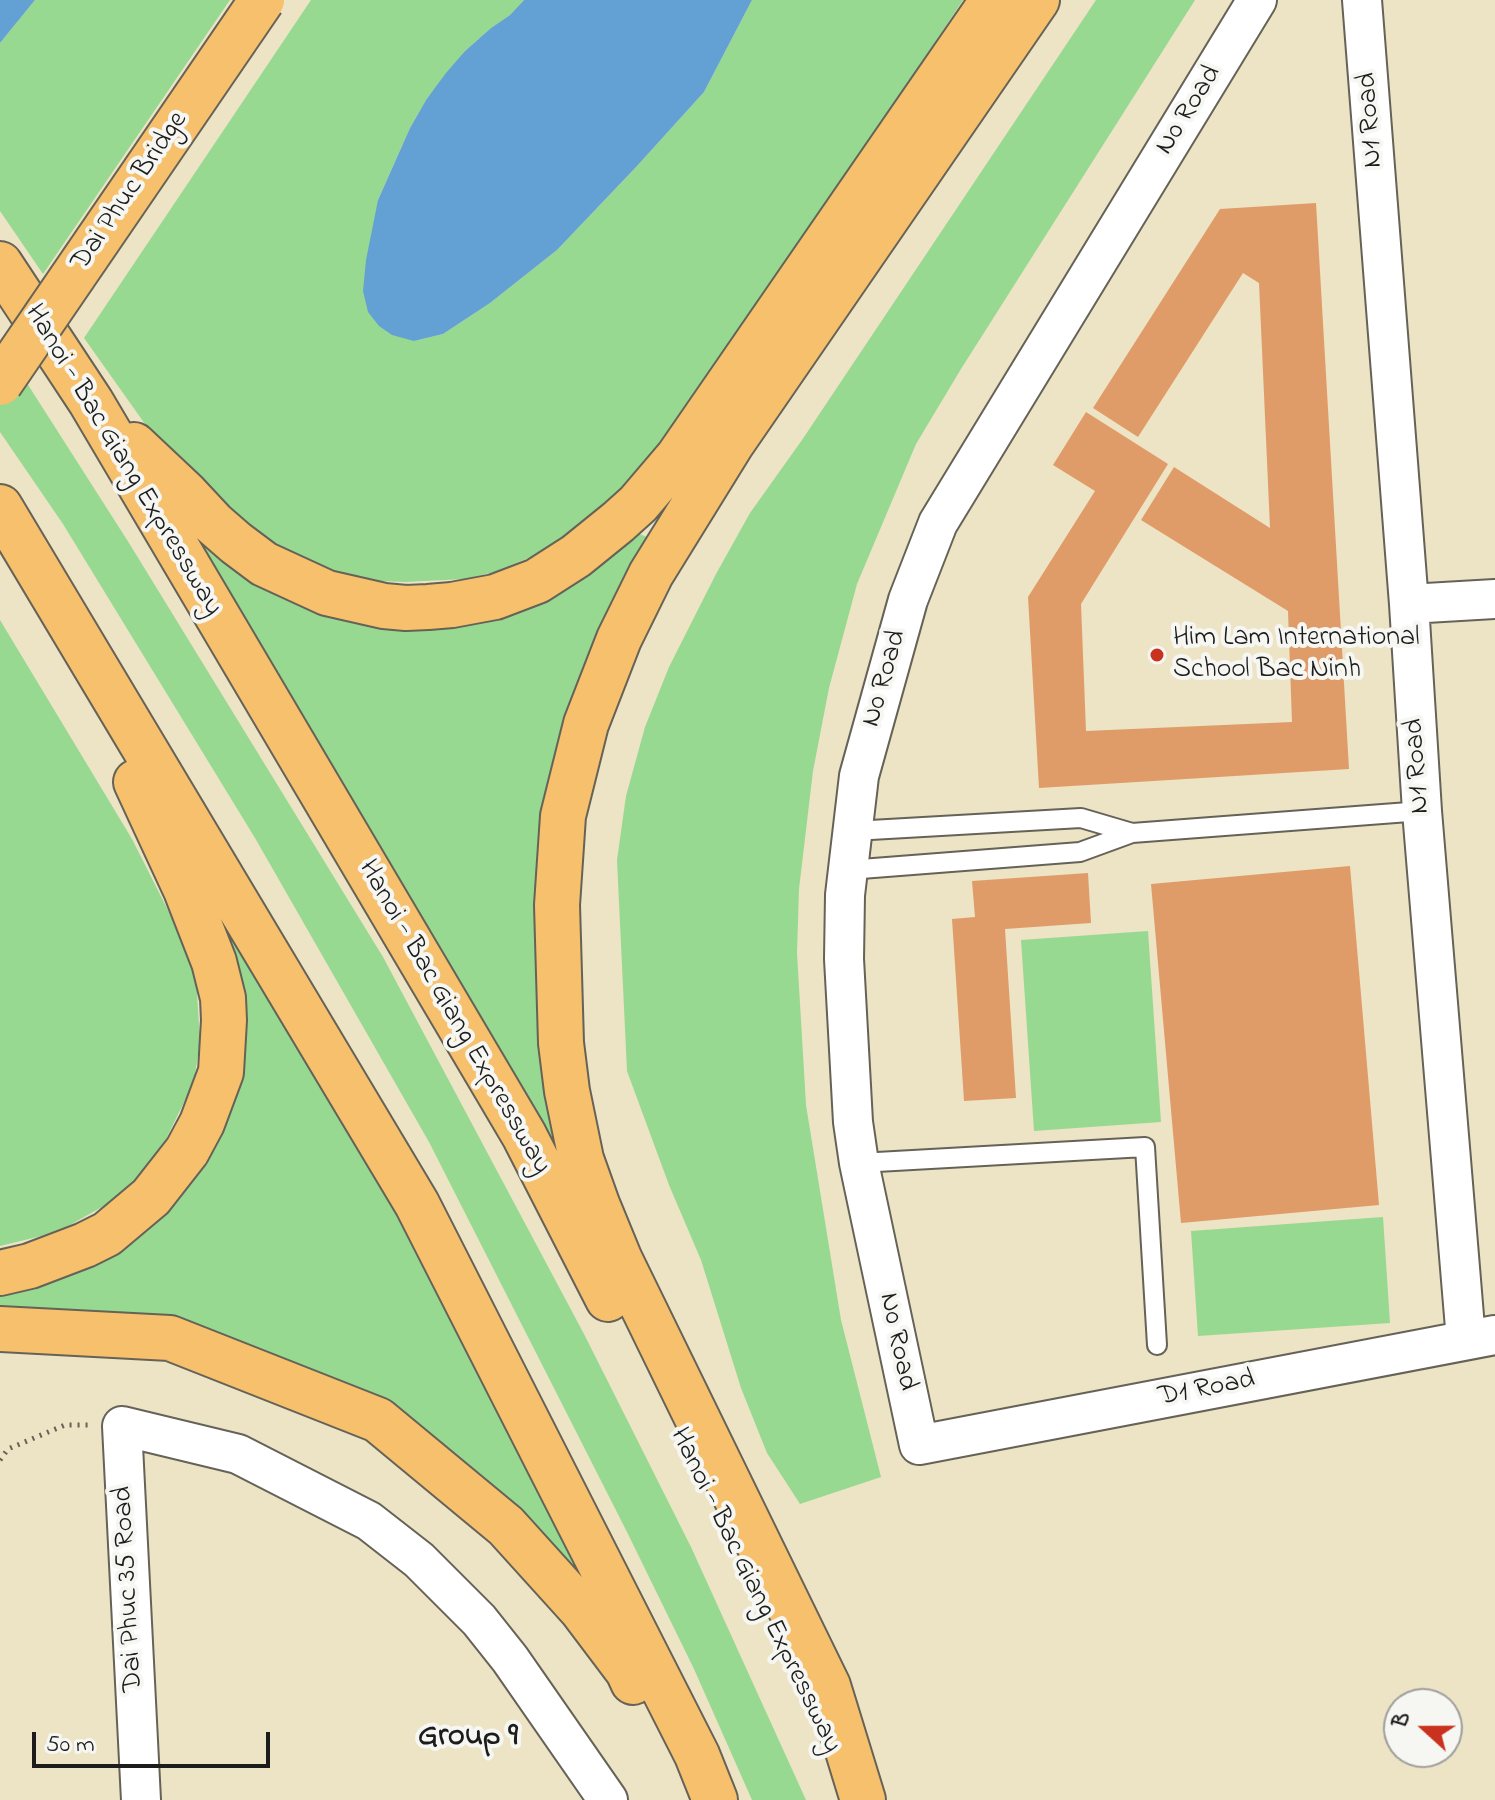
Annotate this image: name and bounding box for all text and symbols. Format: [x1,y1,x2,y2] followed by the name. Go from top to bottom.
[1150,60,1230,162] street label: N0 Road
[1352,71,1392,169] street label: N1 Road
[66,106,196,278] street label: Dai Phuc Bridge
[16,299,228,623] street label: Hanoi - Bac Giang Expressway
[1173,622,1420,688] place label: Him Lam International School Bac Ninh
[856,627,916,731] street label: N0 Road
[1148,646,1166,664] marker: Him Lam International School Bac Ninh
[1399,717,1439,815] street label: N1 Road
[349,855,557,1181] street label: Hanoi - Bac Giang Expressway
[869,1290,923,1394] street label: N0 Road
[1156,1364,1258,1416] street label: D1 Road
[661,1423,847,1759] street label: Hanoi - Bac Giang Expressway
[108,1485,152,1693] street label: Dai Phuc 35 Road
[1383,1688,1463,1768] north arrow
[1385,1707,1420,1733] text: B
[36,1716,274,1766] scale bar
[418,1720,518,1758] district label: Group 9
[46,1728,95,1763] text: 50 m

